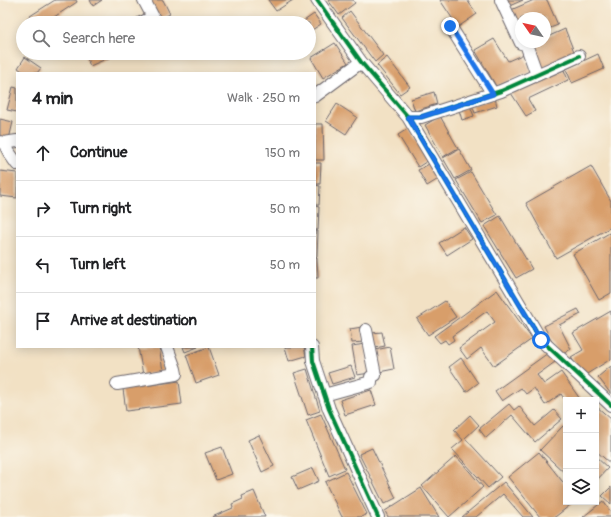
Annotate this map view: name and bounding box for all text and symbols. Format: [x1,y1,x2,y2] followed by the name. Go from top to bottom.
[515,12,551,48] north arrow
[16,16,316,60] search box
[441,17,459,35] route end
[30,27,52,49] icon: search
[62,29,135,48] text: Search here
[32,88,73,109] text: 4 min
[227,90,300,106] text: Walk · 250 m
[32,142,54,164] icon: ahead
[70,143,128,162] text: Continue
[265,145,300,161] text: 150 m
[32,198,54,220] icon: right
[70,199,131,218] text: Turn right
[270,201,300,217] text: 50 m
[32,254,54,276] icon: left
[70,255,126,274] text: Turn left
[270,257,300,273] text: 50 m
[32,310,54,332] icon: arrive
[70,311,197,330] text: Arrive at destination
[532,331,550,349] route start
[563,397,599,505] map controls
[563,397,599,433] button: +
[563,433,599,469] button: −
[563,469,599,505] button: layers

